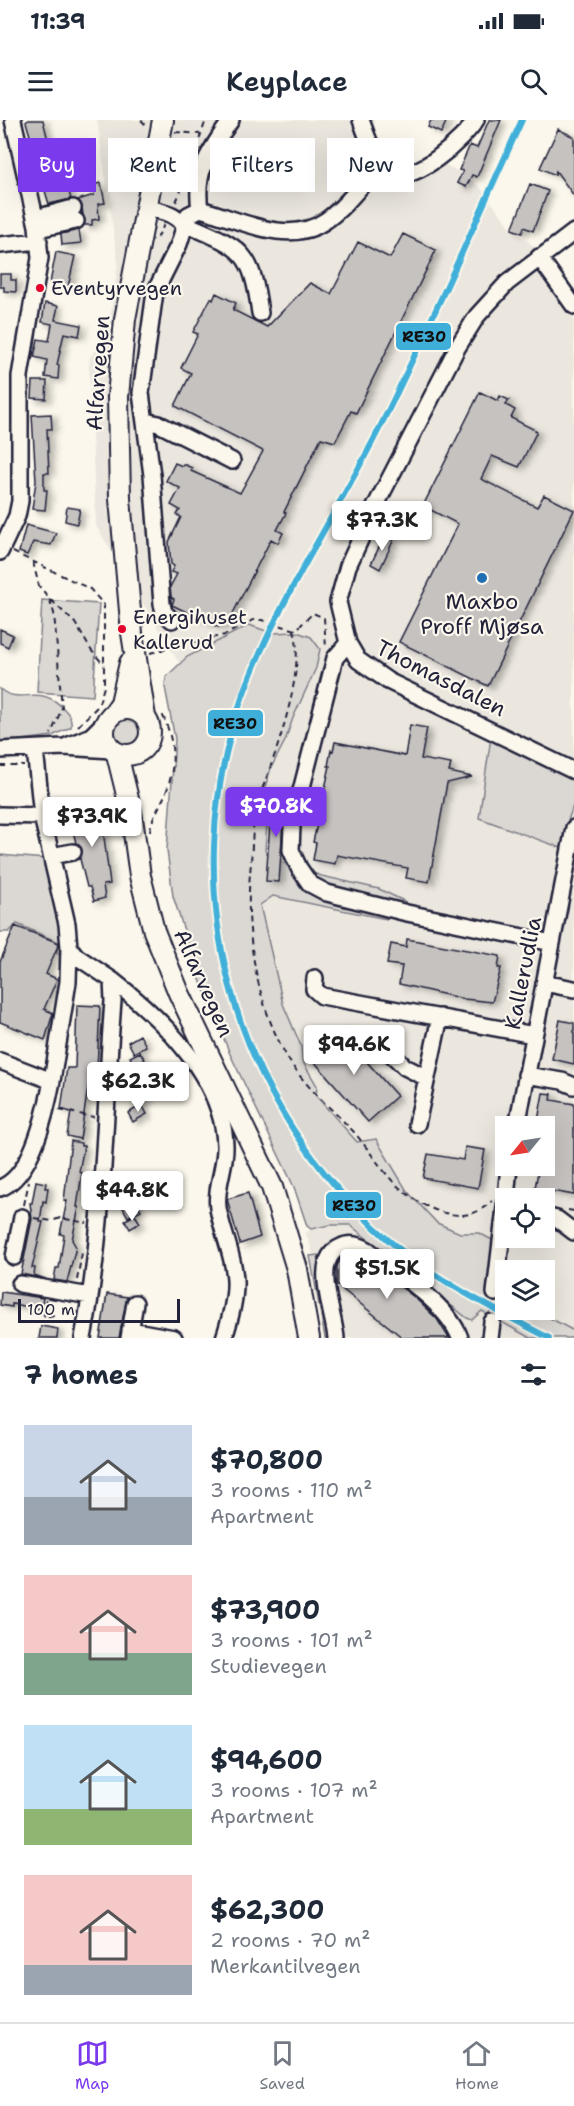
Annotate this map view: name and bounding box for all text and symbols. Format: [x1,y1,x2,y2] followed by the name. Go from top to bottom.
[30,7,85,36] text: 11:39
[226,63,348,100] text: Keyplace
[24,65,57,98] icon: menu
[517,65,550,98] icon: search
[18,138,96,192] chip: Buy
[108,138,198,192] chip: Rent
[210,138,315,192] chip: Filters
[327,138,414,192] chip: New
[51,275,182,301] place label: Eventyrvegen
[34,282,46,294] marker: Eventyrvegen
[79,314,117,432] street label: Alfarvegen
[395,322,452,351] line badge: RE30
[402,326,446,347] text: RE30
[333,501,431,552] pin: $77.3K
[346,507,418,533] text: $77.3K
[475,571,489,585] marker: Maxbo Proff Mjøsa
[420,587,544,641] place label: Maxbo Proff Mjøsa
[133,604,247,655] place label: Energihuset Kallerud
[116,623,128,635] marker: Energihuset Kallerud
[371,633,511,723] street label: Thomasdalen
[207,709,264,737] line badge: RE30
[213,713,257,734] text: RE30
[227,787,325,838] pin: $70.8K
[239,793,313,819] text: $70.8K
[43,797,141,848] pin: $73.9K
[57,803,127,829] text: $73.9K
[498,914,548,1032] street label: Kallerudlia
[167,924,241,1042] street label: Alfarvegen
[305,1025,403,1076] pin: $94.6K
[318,1031,390,1057] text: $94.6K
[89,1062,187,1113] pin: $62.3K
[101,1068,175,1094] text: $62.3K
[495,1116,555,1176] north arrow
[495,1116,555,1320] map controls
[83,1171,181,1222] pin: $44.8K
[95,1177,169,1203] text: $44.8K
[495,1188,555,1248] button: locate
[325,1191,382,1219] line badge: RE30
[332,1195,376,1216] text: RE30
[338,1249,436,1300] pin: $51.5K
[354,1255,420,1281] text: $51.5K
[495,1260,555,1320] button: layers
[18,1296,180,1324] scale bar
[27,1299,75,1320] text: 100 m
[24,1357,138,1392] text: 7 homes
[517,1358,550,1391] icon: filters
[210,1442,323,1477] text: $70,800
[72,1449,144,1521] icon: home
[210,1477,373,1503] text: 3 rooms · 110 m²
[210,1503,314,1529] text: Apartment
[210,1592,320,1627] text: $73,900
[72,1599,144,1671] icon: home
[210,1627,373,1653] text: 3 rooms · 101 m²
[210,1653,327,1679] text: Studievegen
[210,1742,323,1777] text: $94,600
[72,1749,144,1821] icon: home
[210,1777,378,1803] text: 3 rooms · 107 m²
[210,1803,314,1829] text: Apartment
[210,1892,324,1927] text: $62,300
[72,1899,144,1971] icon: home
[210,1927,371,1953] text: 2 rooms · 70 m²
[210,1953,361,1979] text: Merkantilvegen
[75,2037,109,2094] tab: Map
[259,2037,305,2094] tab: Saved
[455,2037,499,2094] tab: Home

